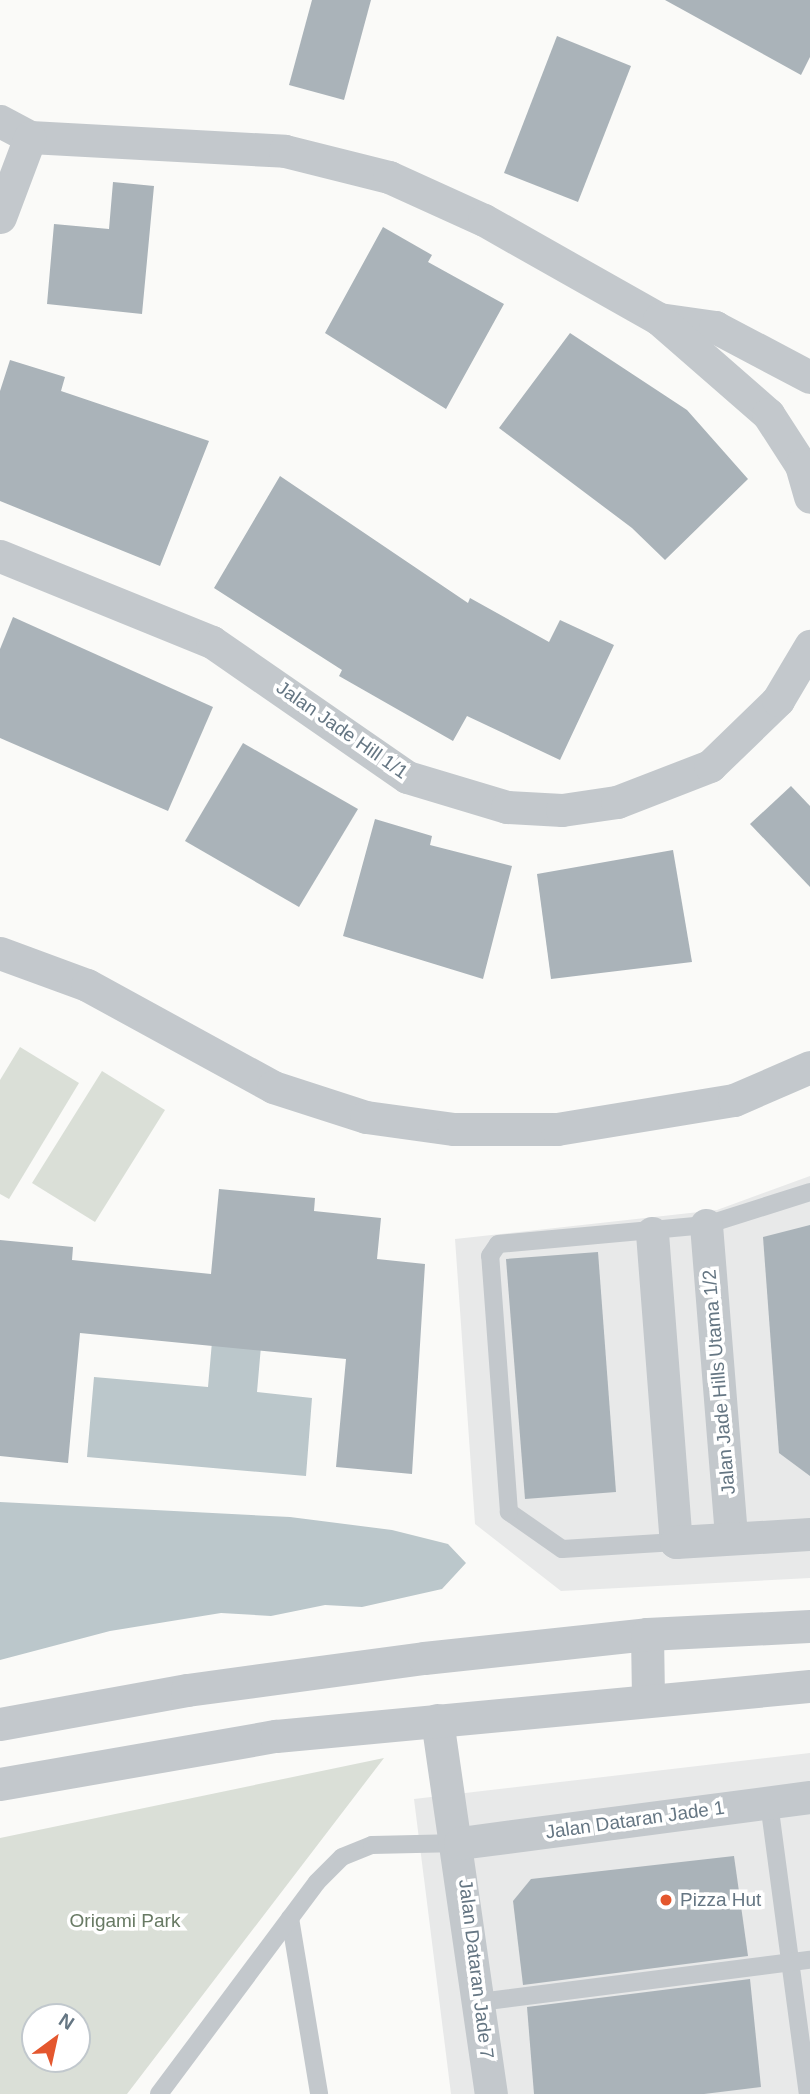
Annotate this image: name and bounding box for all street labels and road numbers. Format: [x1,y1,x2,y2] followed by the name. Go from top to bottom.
[272,676,412,784] street label: Jalan Jade Hill 1/1
[698,1268,740,1496] street label: Jalan Jade Hills Utama 1/2
[544,1796,726,1844] street label: Jalan Dataran Jade 1
[454,1878,498,2060] street label: Jalan Dataran Jade 7

